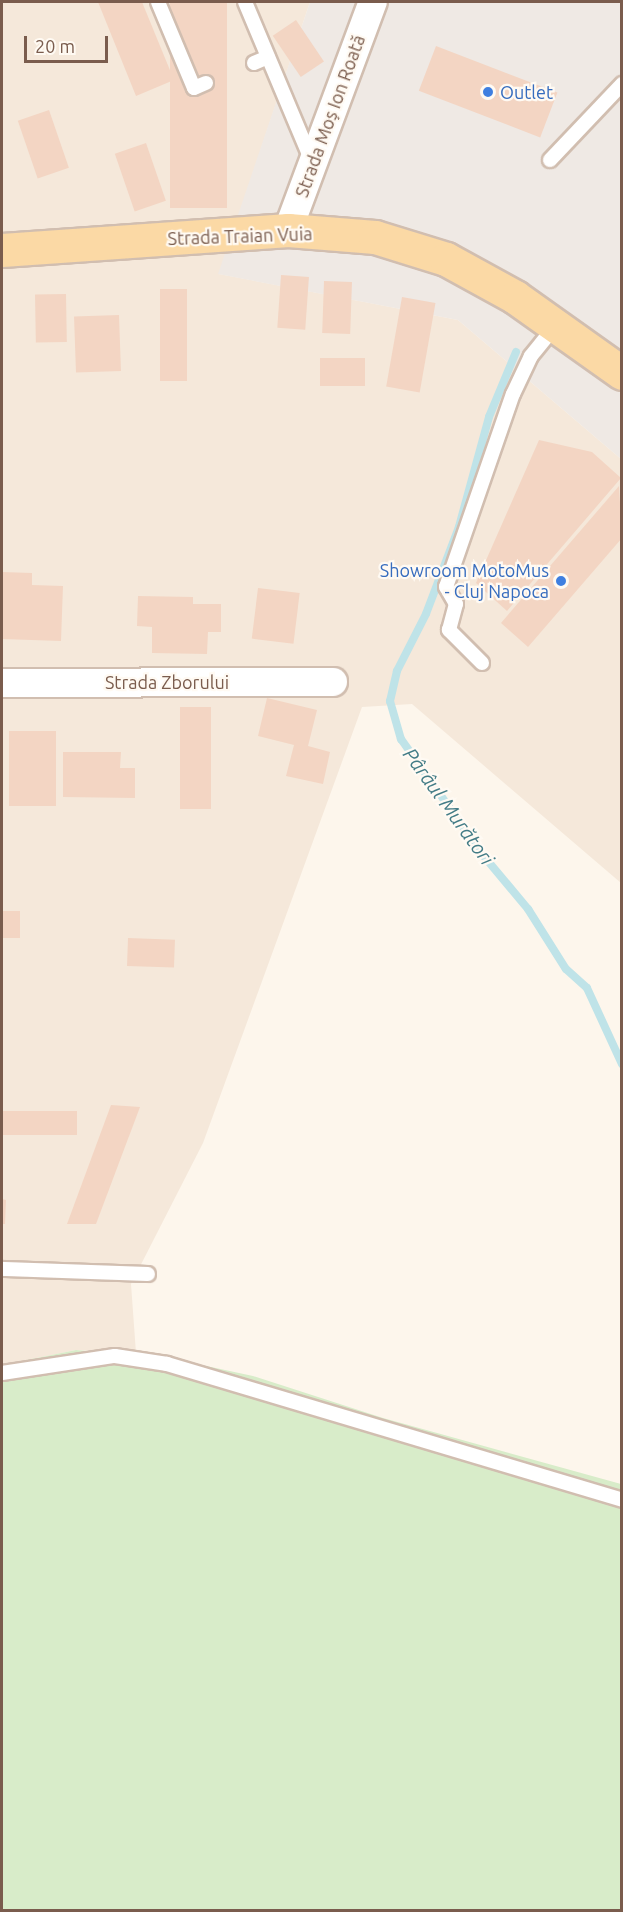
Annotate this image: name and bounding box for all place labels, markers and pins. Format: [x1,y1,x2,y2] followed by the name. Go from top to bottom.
[500,81,553,103] place label: Outlet
[481,85,495,99] marker: Outlet
[380,560,549,602] place label: Showroom MotoMus - Cluj Napoca
[554,574,568,588] marker: Showroom MotoMus - Cluj Napoca

